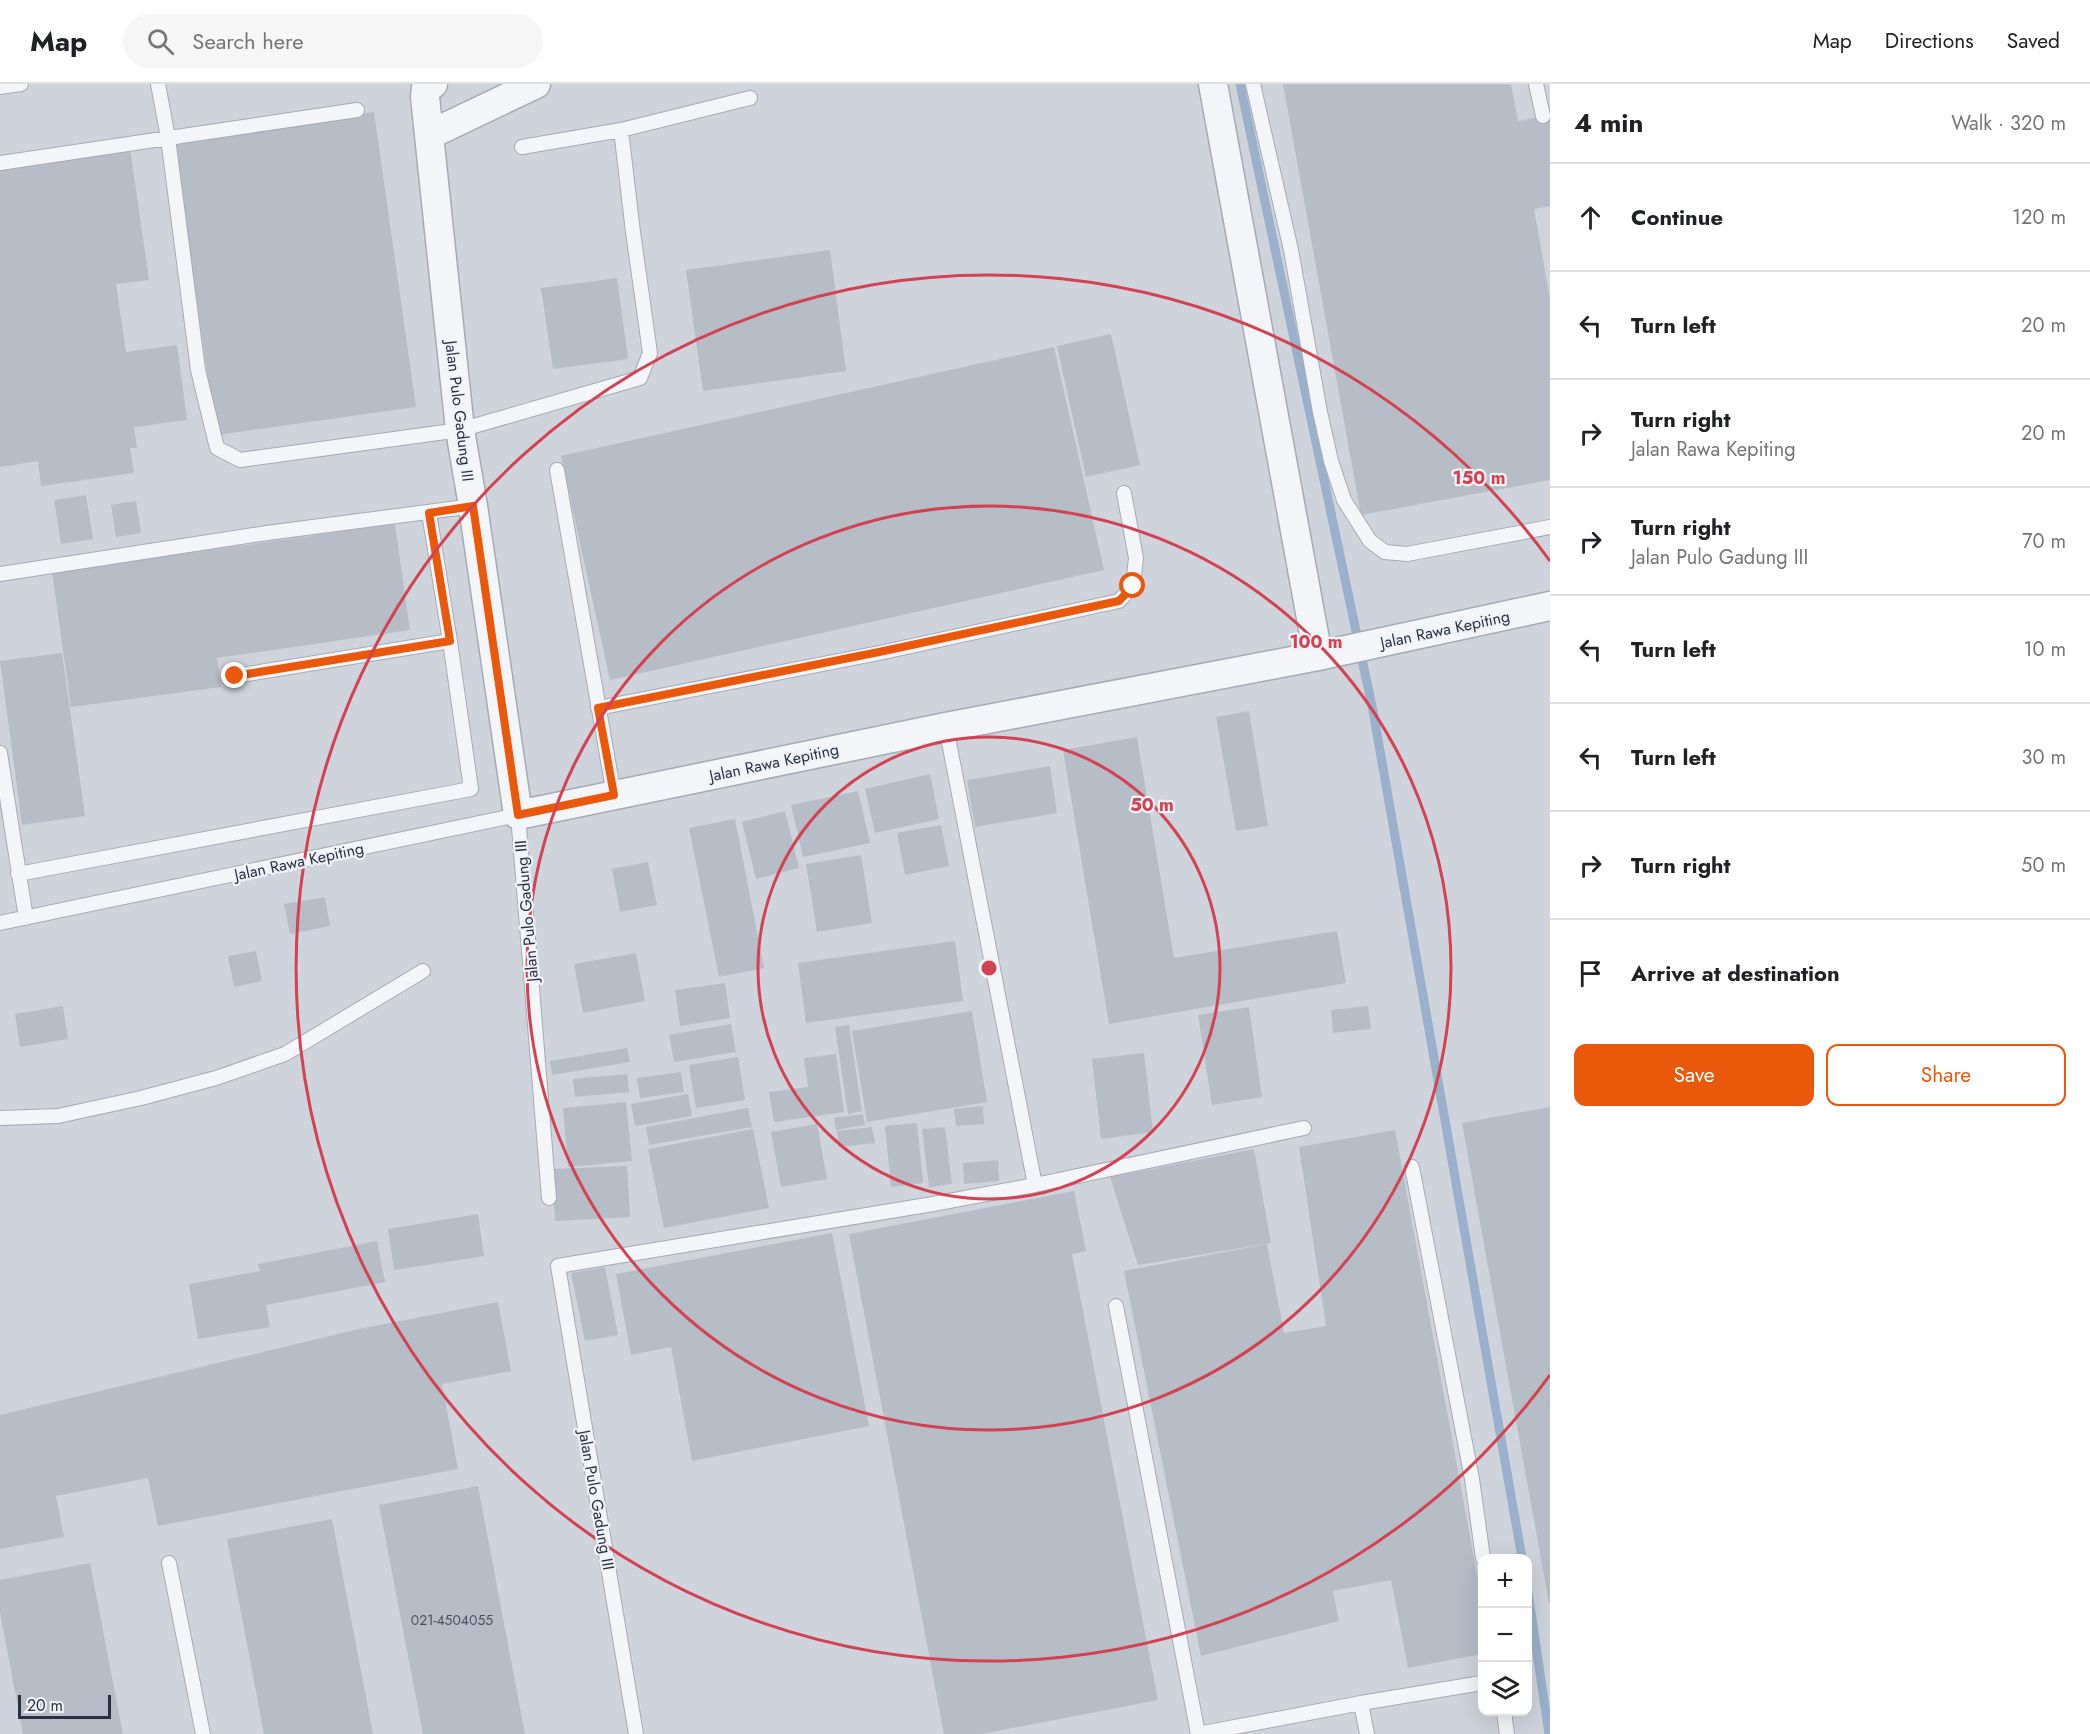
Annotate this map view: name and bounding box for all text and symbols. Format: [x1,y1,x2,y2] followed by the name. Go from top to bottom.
[123,14,543,68] search box
[30,21,87,62] text: Map
[144,25,177,58] icon: search
[192,25,304,57] text: Search here
[1813,26,1852,56] text: Map
[1885,26,1974,56] text: Directions
[2007,26,2060,56] text: Saved
[1574,104,1643,142] text: 4 min
[1951,109,2066,138] text: Walk · 320 m
[1574,201,1607,234] icon: ahead
[1631,201,1723,233] text: Continue
[2012,203,2066,232] text: 120 m
[1574,309,1607,342] icon: left
[1631,309,1716,341] text: Turn left
[2021,311,2066,340] text: 20 m
[439,337,480,483] street label: Jalan Pulo Gadung III
[1631,403,1731,435] text: Turn right
[1574,417,1607,450] icon: right
[2021,419,2066,448] text: 20 m
[1631,435,1796,464] text: Jalan Rawa Kepiting
[1453,465,1505,491] text: 150 m
[1631,511,1731,543] text: Turn right
[1574,525,1607,558] icon: right
[2022,527,2066,556] text: 70 m
[1631,543,1808,572] text: Jalan Pulo Gadung III
[1119,572,1145,598] route start
[1376,605,1512,655] street label: Jalan Rawa Kepiting
[1289,629,1343,655] text: 100 m
[1574,633,1607,666] icon: left
[1631,633,1716,665] text: Turn left
[2023,635,2066,664] text: 10 m
[221,662,247,688] route end
[705,738,841,788] street label: Jalan Rawa Kepiting
[1574,741,1607,774] icon: left
[1631,741,1716,773] text: Turn left
[2021,743,2066,772] text: 30 m
[1130,792,1174,818] text: 50 m
[230,837,366,887] street label: Jalan Rawa Kepiting
[509,839,544,985] street label: Jalan Pulo Gadung III
[1574,849,1607,882] icon: right
[1631,849,1731,881] text: Turn right
[2021,851,2066,880] text: 50 m
[1574,957,1607,990] icon: arrive
[1631,957,1840,989] text: Arrive at destination
[979,958,999,978] centre of rings
[1574,1044,1814,1106] button: Save
[1826,1044,2066,1106] button: Share
[573,1426,620,1572] street label: Jalan Pulo Gadung III
[1478,1554,1532,1716] map controls
[1478,1554,1532,1608] button: +
[1478,1608,1532,1662] button: −
[411,1610,493,1630] house number: 021-4504055
[1478,1662,1532,1716] button: layers
[18,1692,111,1720] scale bar
[27,1694,63,1717] text: 20 m

